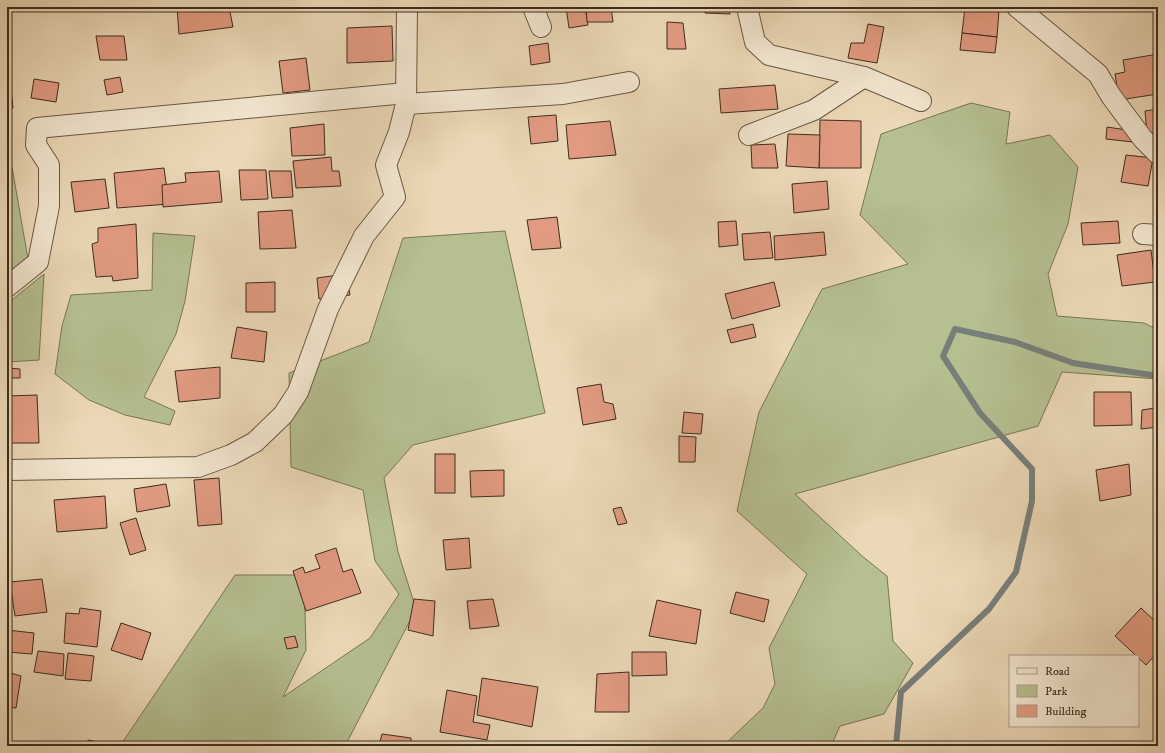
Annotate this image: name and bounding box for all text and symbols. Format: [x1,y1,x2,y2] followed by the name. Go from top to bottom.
[1009,655,1139,727] legend
[1045,664,1070,679] text: Road
[1045,684,1067,699] text: Park
[1045,704,1086,719] text: Building

